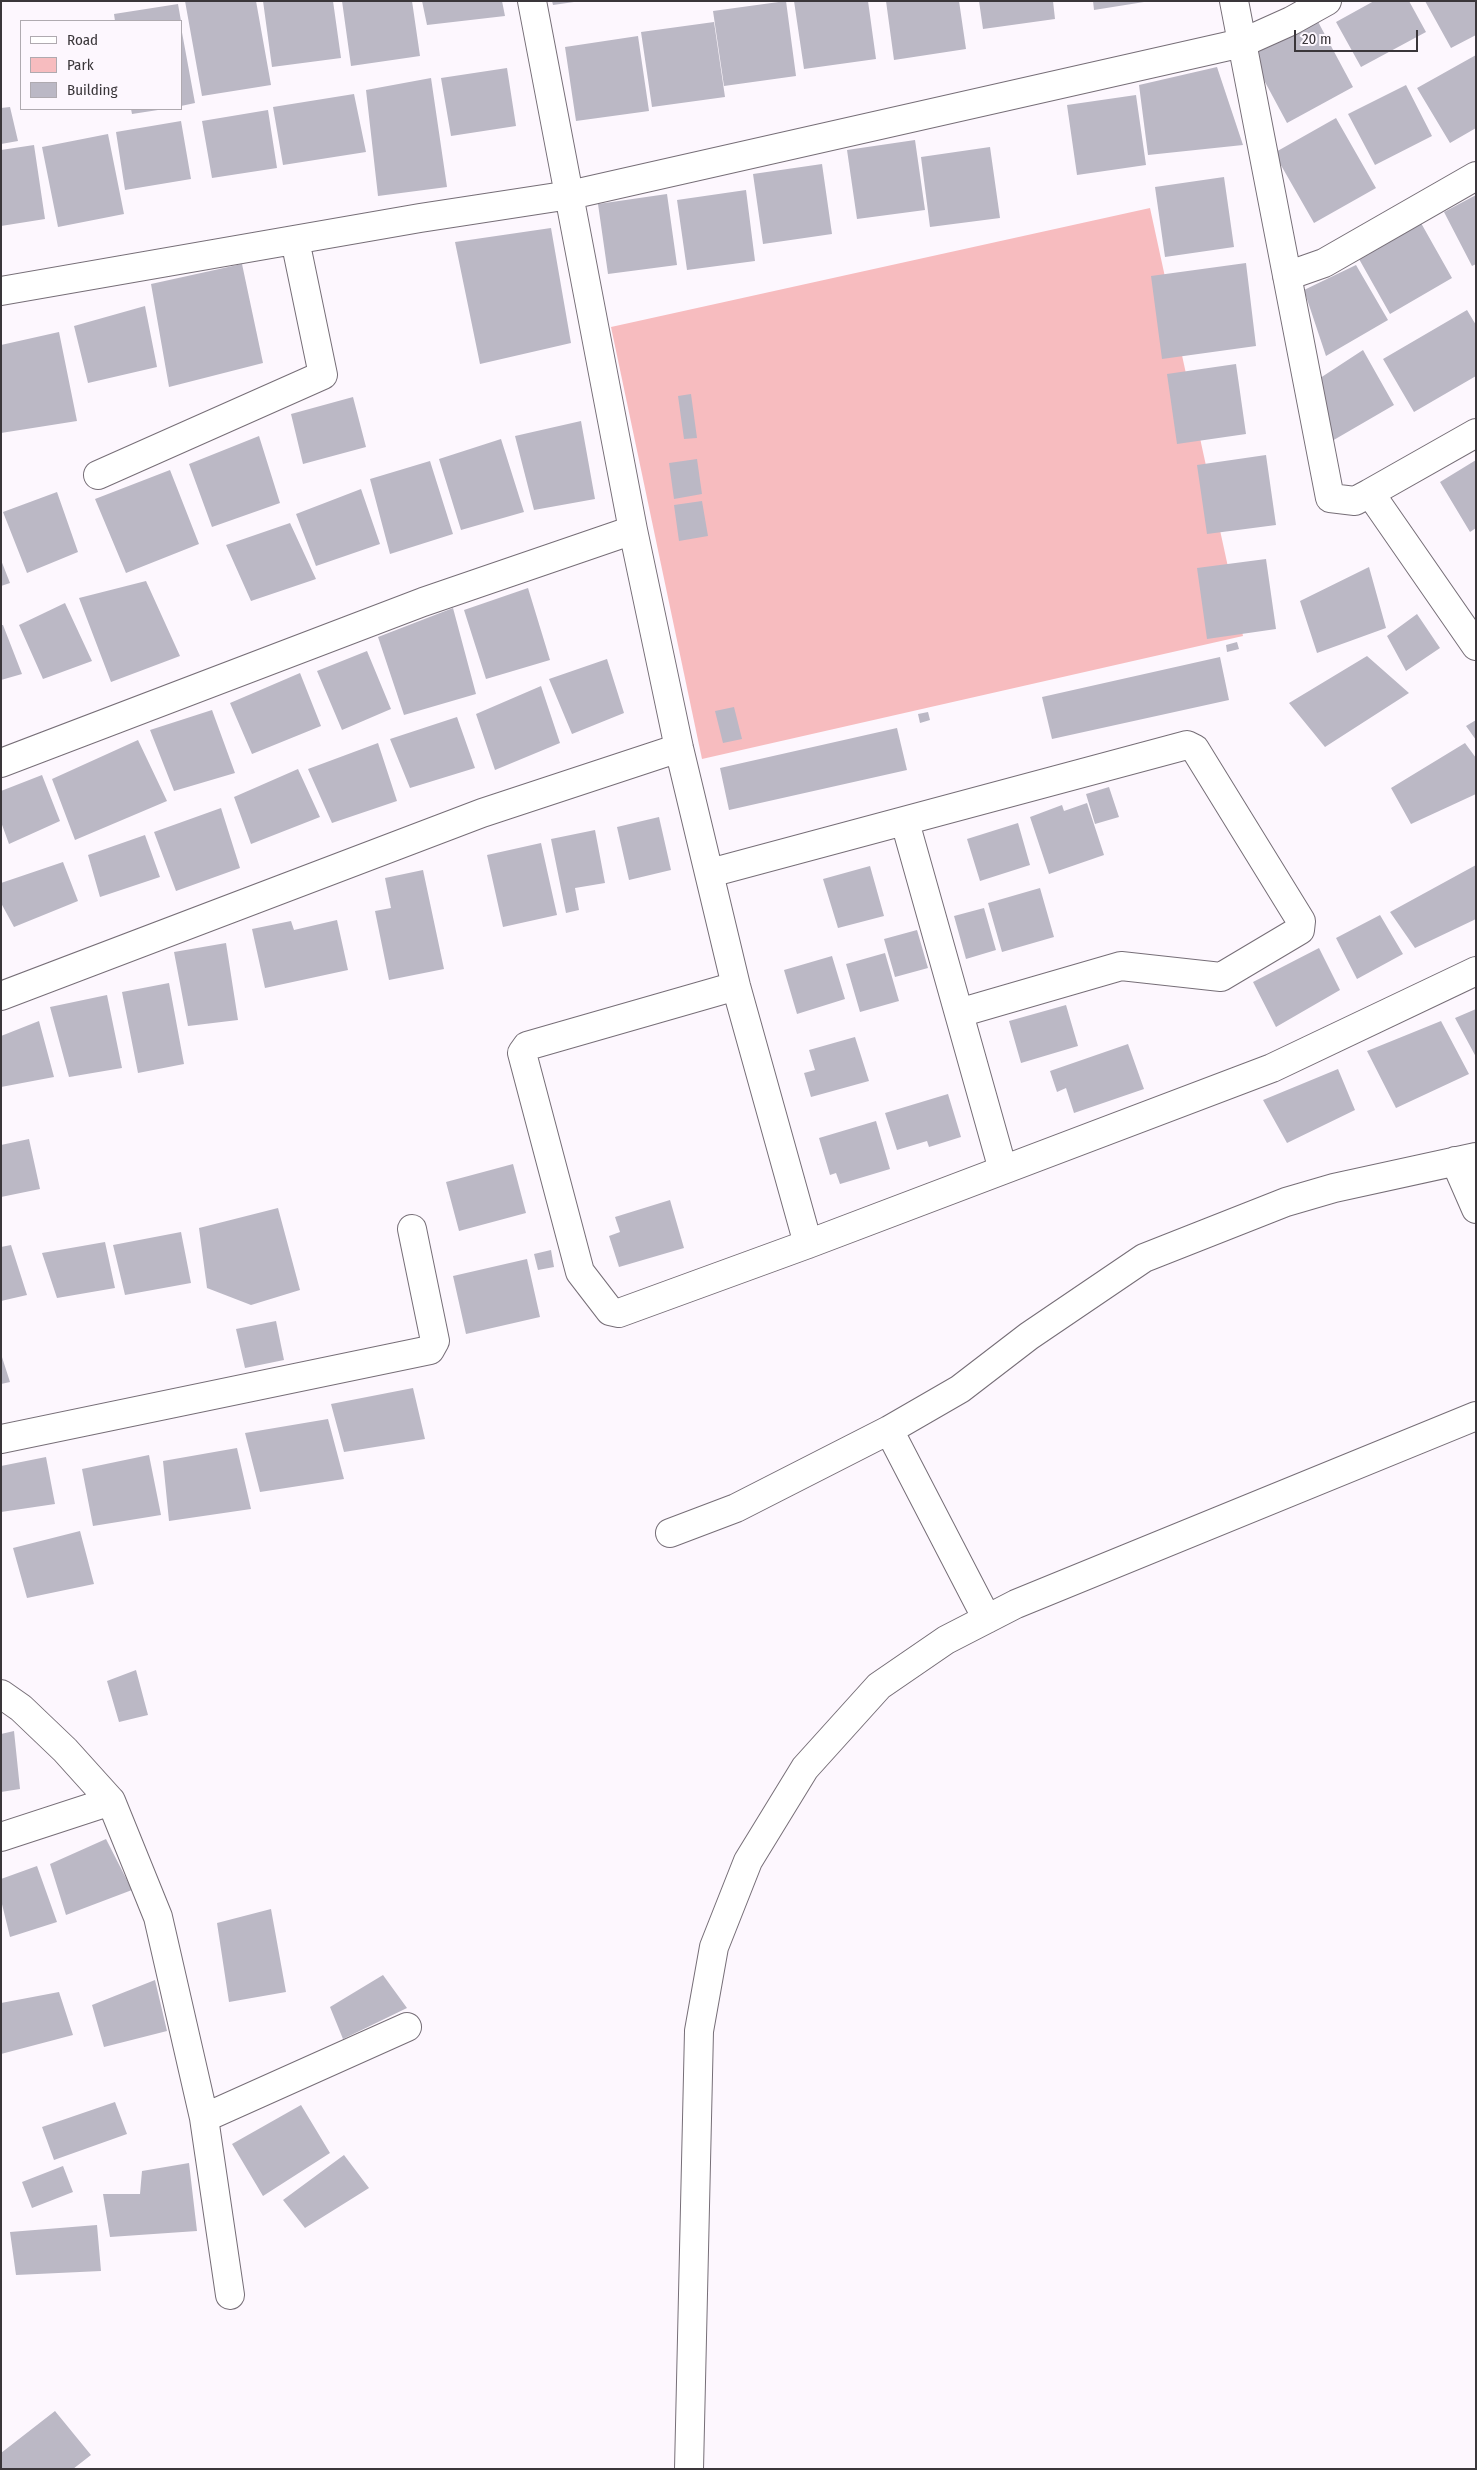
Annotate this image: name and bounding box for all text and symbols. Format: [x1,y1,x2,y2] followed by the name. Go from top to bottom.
[20,20,182,110] legend
[1297,20,1421,52] scale bar
[1302,30,1332,48] text: 20 m
[67,31,98,49] text: Road
[67,56,94,74] text: Park
[67,81,118,99] text: Building

